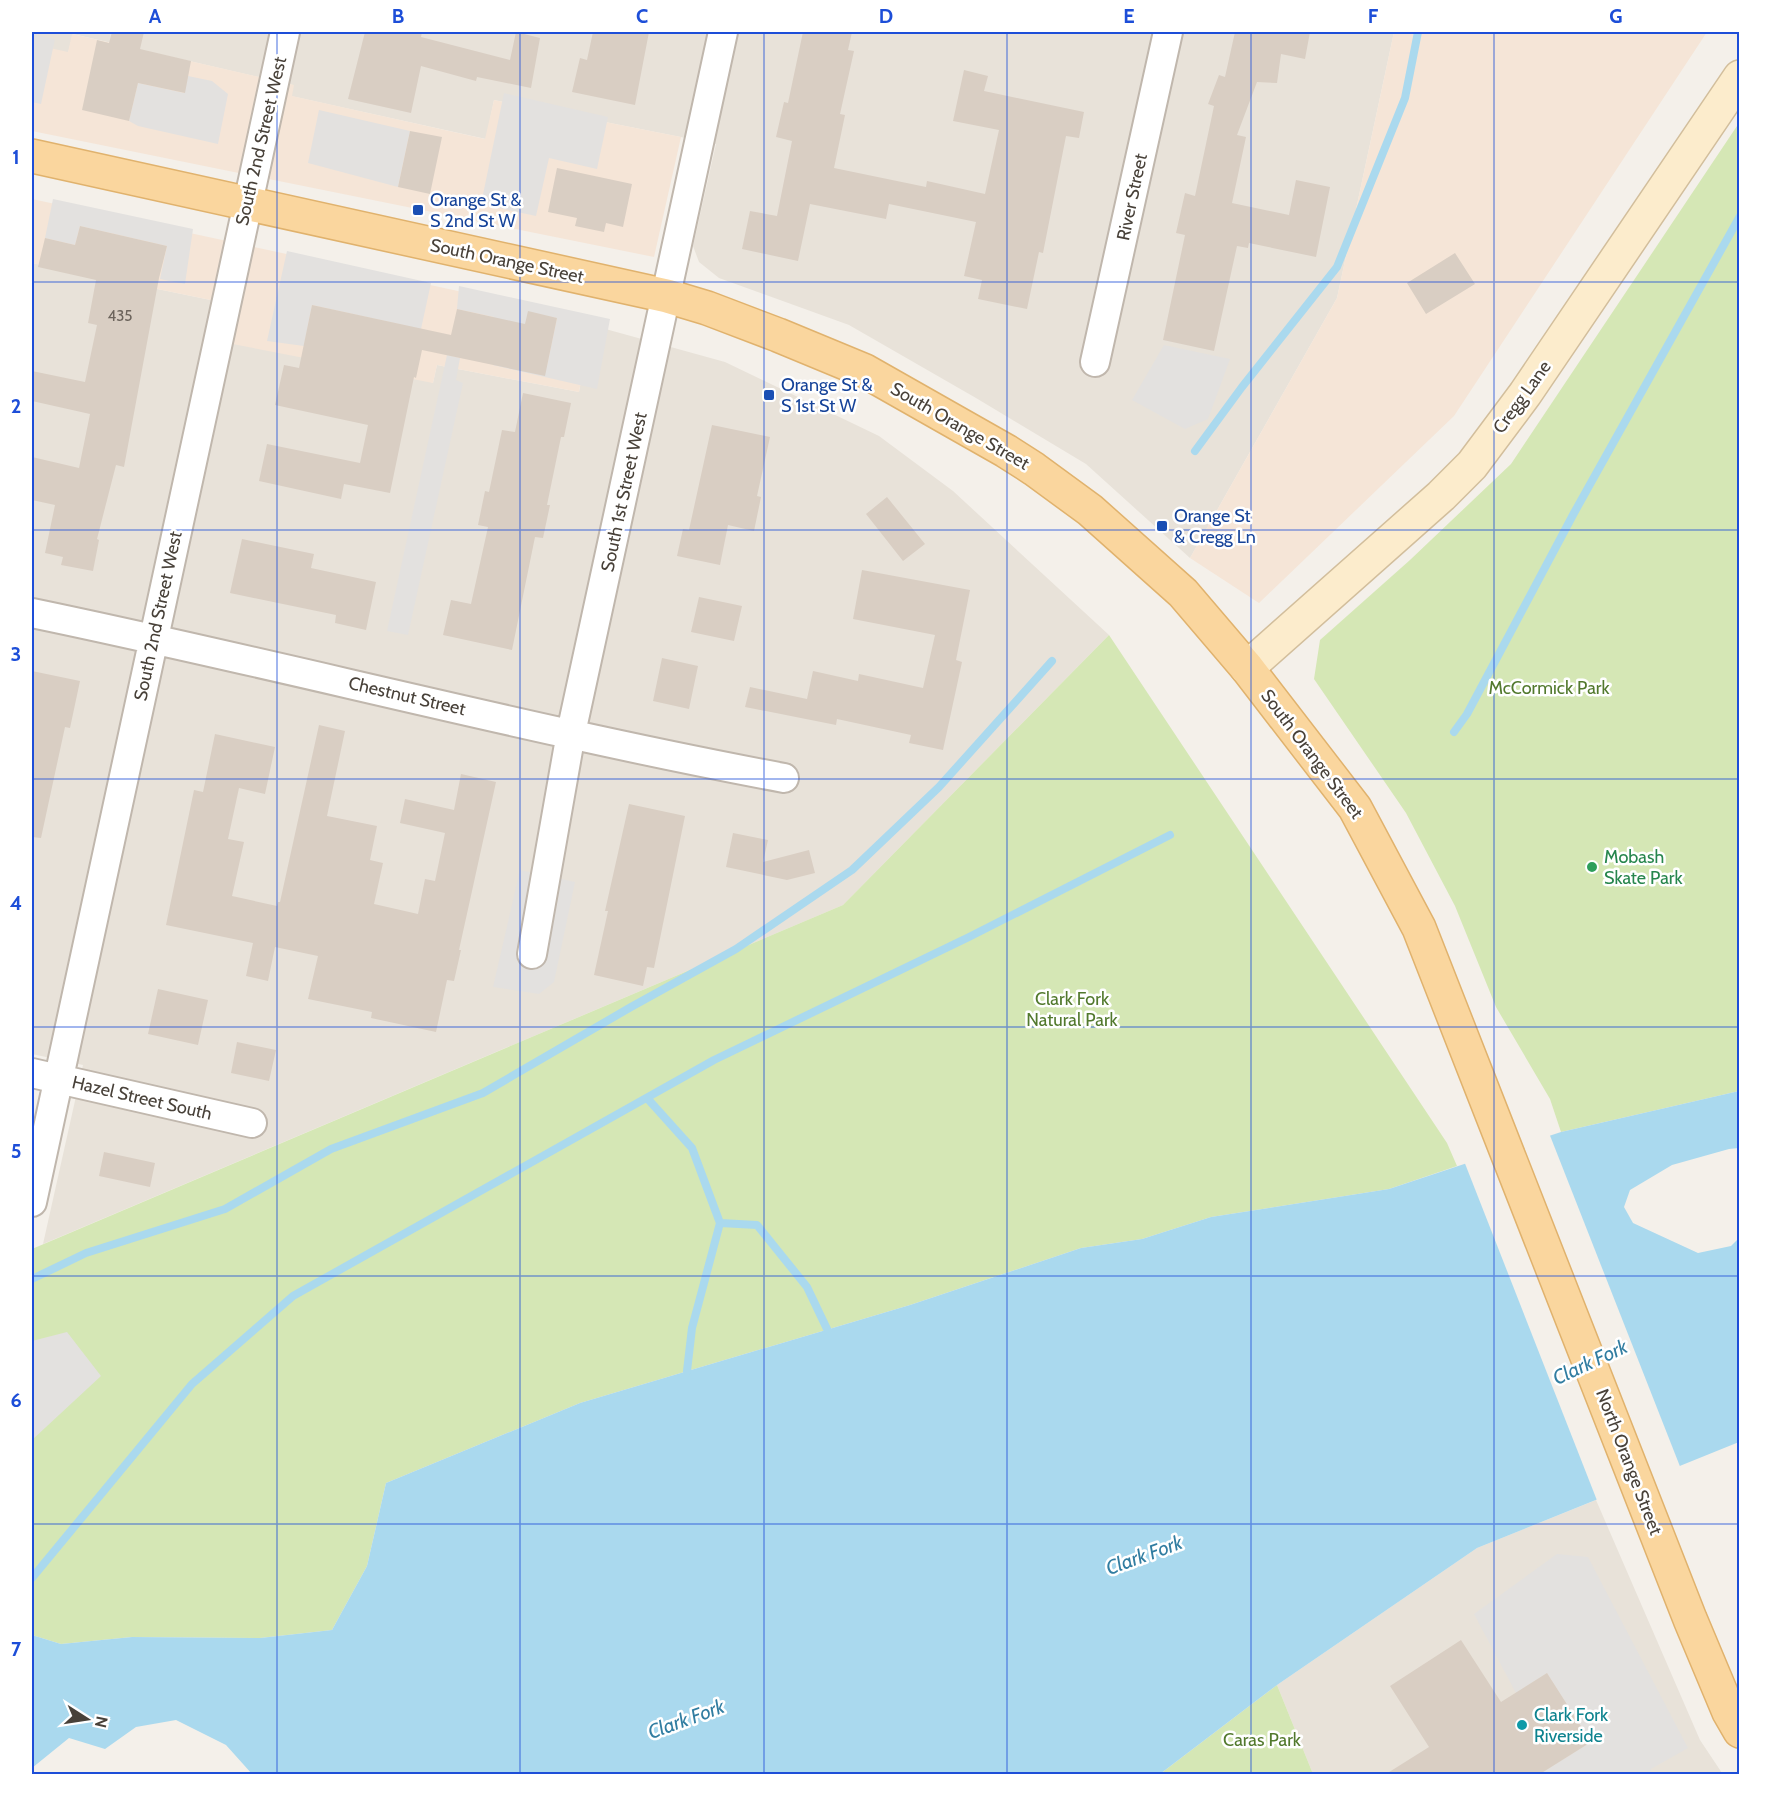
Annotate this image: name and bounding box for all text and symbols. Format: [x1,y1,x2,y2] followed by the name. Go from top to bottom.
[149,4,162,28] text: A
[392,4,404,28] text: B
[636,4,648,28] text: C
[879,4,893,28] text: D
[1123,4,1135,28] text: E
[1368,4,1379,28] text: F
[1609,4,1623,28] text: G
[231,54,291,228] street label: South 2nd Street West
[12,145,20,169] text: 1
[1112,151,1152,243] street label: River Street
[430,189,522,232] place label: Orange St & S 2nd St W
[411,203,425,217] marker: Orange St & S 2nd St W
[428,234,586,288] street label: South Orange Street
[108,307,132,325] house number: 435
[1488,356,1556,438] street label: Cregg Lane
[781,374,873,417] place label: Orange St & S 1st St W
[887,377,1033,475] street label: South Orange Street
[762,388,776,402] marker: Orange St & S 1st St W
[11,394,21,418] text: 2
[596,410,652,574] street label: South 1st Street West
[1174,505,1256,548] place label: Orange St & Cregg Ln
[1155,519,1169,533] marker: Orange St & Cregg Ln
[129,529,187,703] street label: South 2nd Street West
[11,642,21,666] text: 3
[346,672,468,720] street label: Chestnut Street
[1488,677,1610,699] park label: McCormick Park
[1256,685,1368,823] street label: South Orange Street
[1604,846,1683,889] place label: Mobash Skate Park
[1585,860,1599,874] marker: Mobash Skate Park
[10,891,22,915] text: 4
[1026,988,1119,1031] park label: Clark Fork Natural Park
[70,1071,214,1125] street label: Hazel Street South
[11,1139,21,1163] text: 5
[1549,1334,1632,1390] water label: Clark Fork
[1591,1386,1667,1538] street label: North Orange Street
[10,1388,22,1412] text: 6
[1102,1530,1187,1580] water label: Clark Fork
[11,1637,22,1661] text: 7
[57,1689,117,1749] north arrow
[644,1694,729,1744] water label: Clark Fork
[1534,1704,1609,1747] place label: Clark Fork Riverside
[91,1715,112,1730] text: N
[1515,1718,1529,1732] marker: Clark Fork Riverside
[1223,1729,1302,1751] park label: Caras Park

